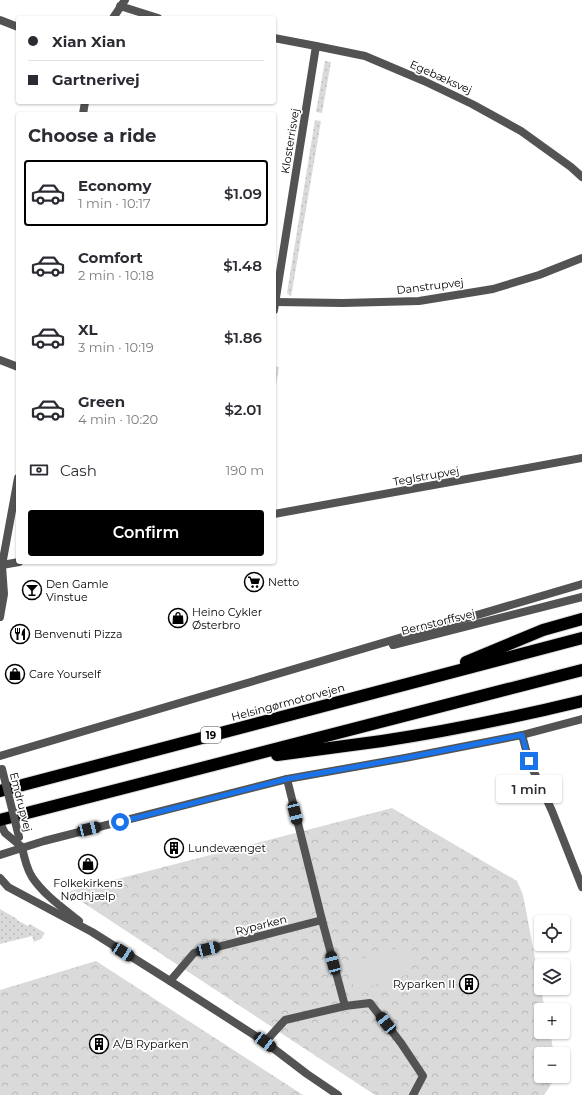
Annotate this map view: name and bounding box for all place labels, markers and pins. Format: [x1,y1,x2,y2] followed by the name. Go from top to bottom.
[243,571,265,593] supermarket icon: Netto
[268,575,299,589] place label: Netto
[46,577,109,604] place label: Den Gamle Vinstue
[21,579,43,601] bar icon: Den Gamle Vinstue
[192,605,262,632] place label: Heino Cykler Østerbro
[167,607,189,629] shop icon: Heino Cykler Østerbro
[9,623,31,645] restaurant icon: Benvenuti Pizza
[34,627,122,641] place label: Benvenuti Pizza
[4,663,26,685] shop icon: Care Yourself
[29,667,102,681] place label: Care Yourself
[163,837,185,859] building icon: Lundevænget
[188,841,266,855] place label: Lundevænget
[77,853,99,875] shop icon: Folkekirkens Nødhjælp
[53,876,123,903] place label: Folkekirkens Nødhjælp
[458,973,480,995] building icon: Ryparken II
[393,977,455,991] place label: Ryparken II
[88,1033,110,1055] building icon: A/B Ryparken
[113,1037,189,1051] place label: A/B Ryparken

